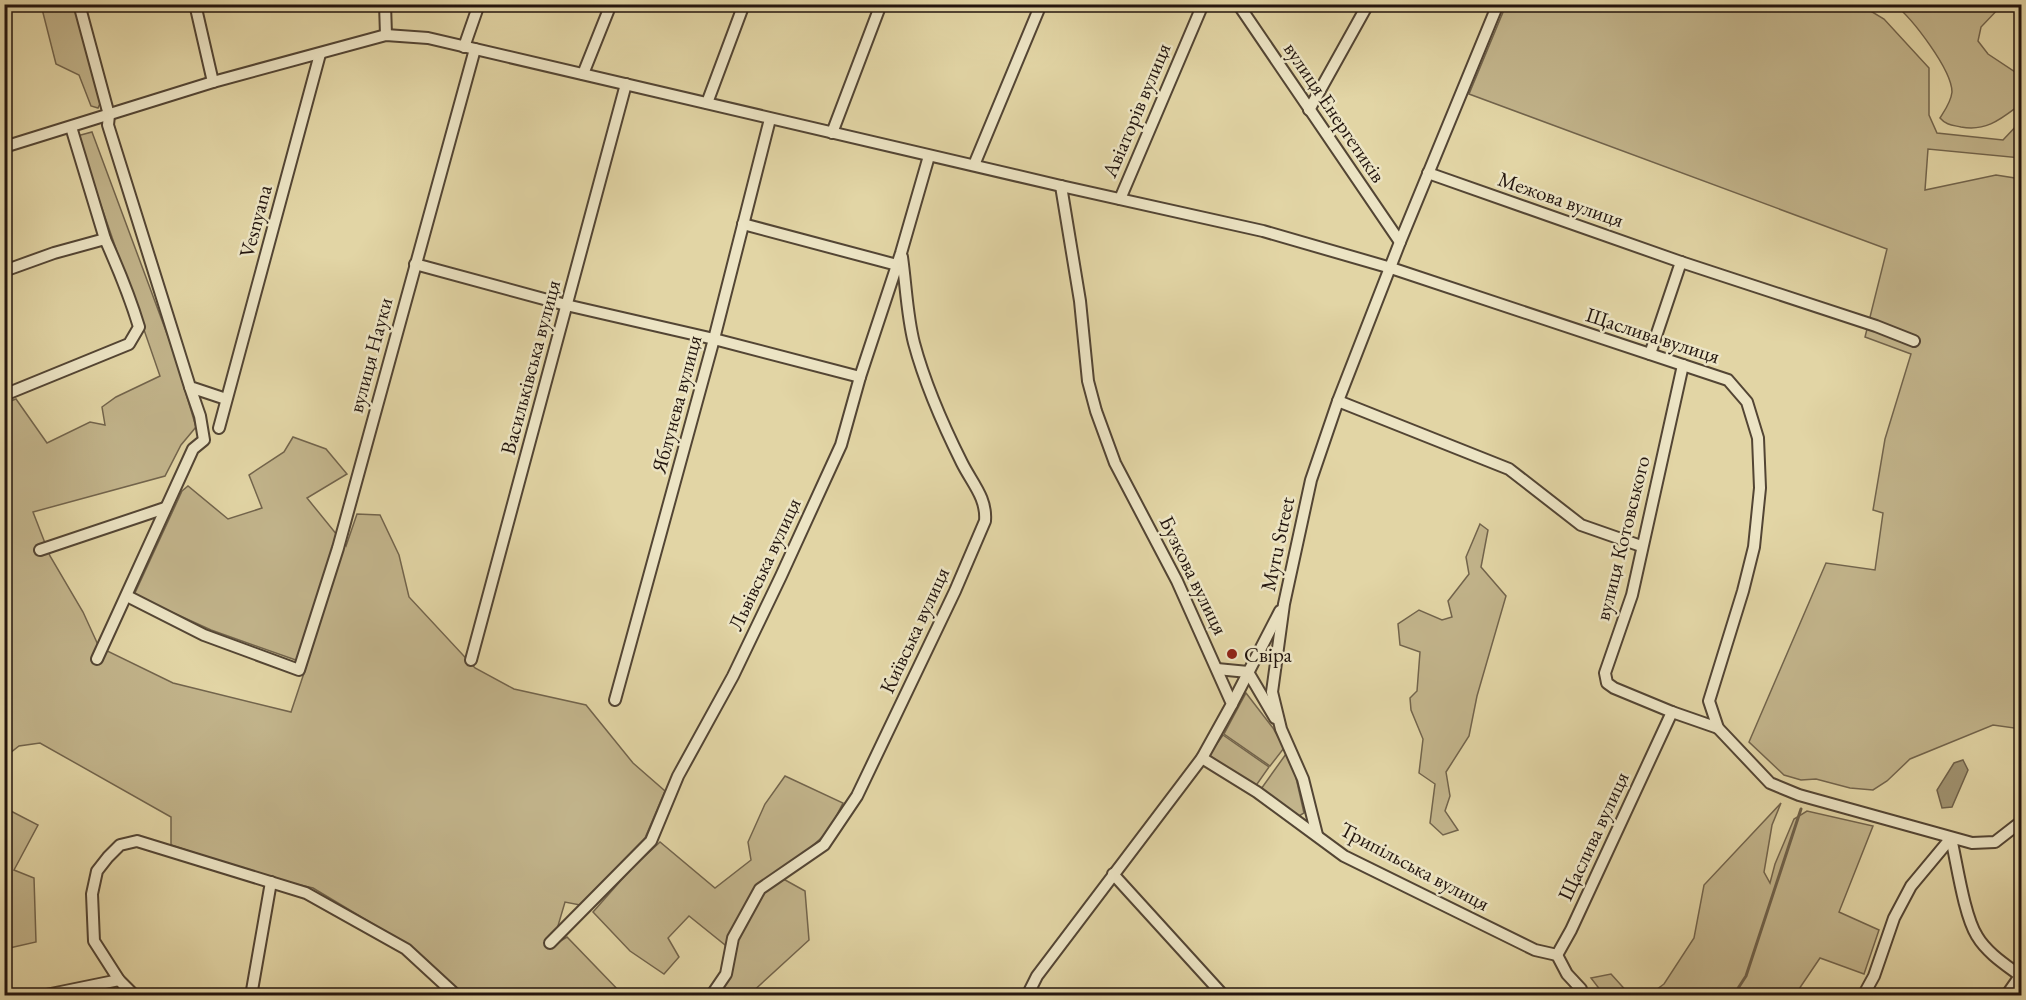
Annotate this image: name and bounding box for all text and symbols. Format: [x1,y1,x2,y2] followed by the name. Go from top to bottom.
[1278,36,1392,188] street label: вулиця Енергетиків
[1095,39,1177,182] street label: Авіаторів вулиця
[1495,165,1627,233] street label: Межова вулиця
[232,181,278,260] street label: Vesnyana
[494,277,566,457] street label: Васильківська вулиця
[342,294,398,416] street label: вулиця Науки
[1583,301,1723,369] street label: Щаслива вулиця
[644,332,707,477] street label: Яблунева вулиця
[1588,453,1656,623] street label: вулиця Котовського
[721,493,807,635] street label: Львівська вулиця
[1254,494,1300,594] street label: Myru Street
[1154,511,1234,639] street label: Бузкова вулиця
[873,563,955,697] street label: Київська вулиця
[1244,641,1292,668] place label: Свіра
[1225,647,1239,661] marker: Свіра
[1551,767,1635,905] street label: Щаслива вулиця
[1336,815,1494,917] street label: Трипільська вулиця

